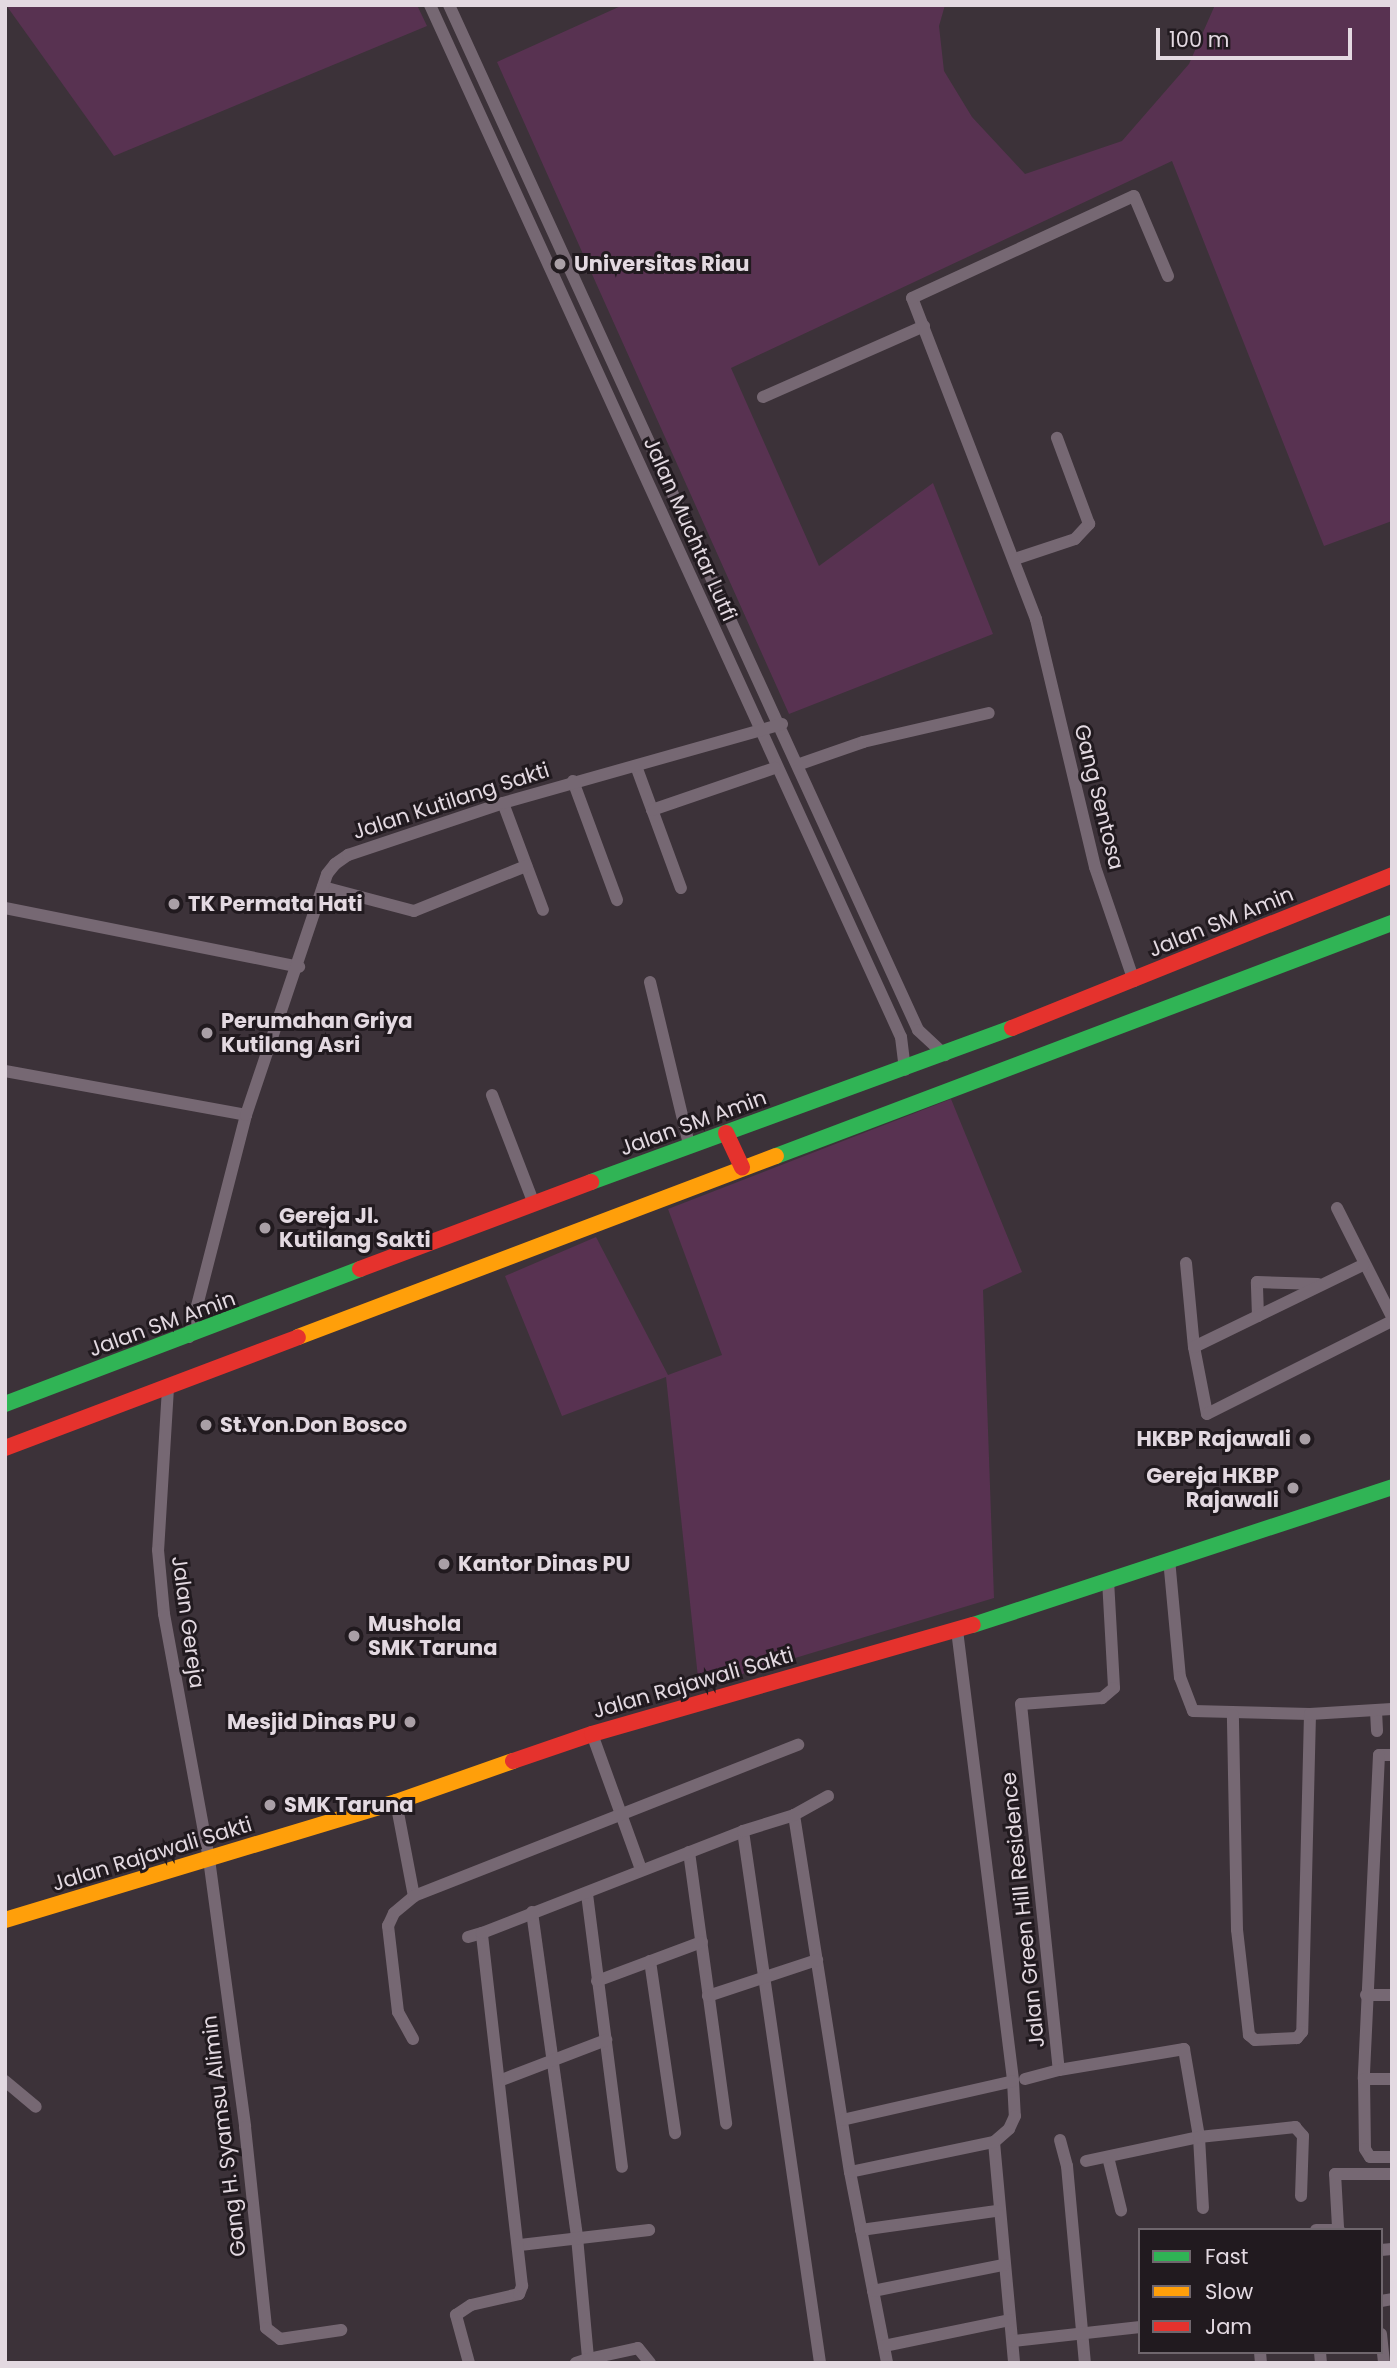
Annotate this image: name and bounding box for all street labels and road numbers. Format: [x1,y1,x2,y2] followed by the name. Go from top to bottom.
[638,433,742,625] street label: Jalan Muchtar Lutfi
[1069,722,1129,872] street label: Gang Sentosa
[349,757,553,845] street label: Jalan Kutilang Sakti
[1145,881,1297,963] street label: Jalan SM Amin
[616,1085,770,1161] street label: Jalan SM Amin
[85,1286,239,1362] street label: Jalan SM Amin
[166,1554,210,1690] street label: Jalan Gereja
[590,1642,796,1724] street label: Jalan Rajawali Sakti
[996,1771,1050,2049] street label: Jalan Green Hill Residence
[49,1812,255,1896] street label: Jalan Rajawali Sakti
[197,2014,251,2258] street label: Gang H. Syamsu Alimin

